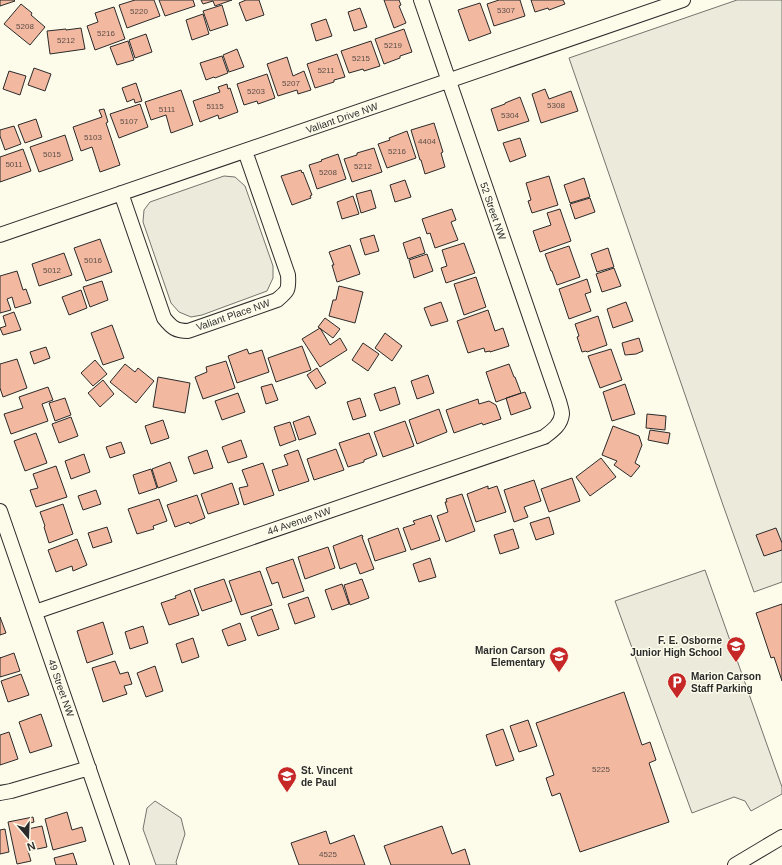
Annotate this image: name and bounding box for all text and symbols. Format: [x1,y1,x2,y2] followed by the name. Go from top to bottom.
[497,6,515,15] house number: 5307
[130,7,148,16] house number: 5220
[16,22,34,31] house number: 5208
[97,29,115,38] house number: 5216
[57,36,75,45] house number: 5212
[384,41,402,50] house number: 5219
[352,54,370,63] house number: 5215
[317,66,335,75] house number: 5211
[282,79,300,88] house number: 5207
[247,87,265,96] house number: 5203
[305,100,380,135] street label: Valiant Drive NW
[547,101,565,110] house number: 5308
[206,102,224,111] house number: 5115
[159,105,176,114] house number: 5111
[501,111,519,120] house number: 5304
[120,117,138,126] house number: 5107
[84,133,102,142] house number: 5103
[418,137,436,146] house number: 4404
[388,147,406,156] house number: 5216
[43,150,61,159] house number: 5015
[5,160,23,169] house number: 5011
[354,162,372,171] house number: 5212
[319,168,337,177] house number: 5208
[478,181,508,242] street label: 52 Street NW
[84,256,102,265] house number: 5016
[43,266,61,275] house number: 5012
[195,297,272,333] street label: Valiant Place NW
[266,505,333,537] street label: 44 Avenue NW
[630,635,722,658] place label: F. E. Osborne Junior High School
[725,635,747,663] school or university icon: F. E. Osborne Junior High School
[475,645,545,668] place label: Marion Carson Elementary
[548,645,570,673] school or university icon: Marion Carson Elementary
[46,658,76,719] street label: 49 Street NW
[666,671,688,699] parking icon: Marion Carson Staff Parking
[691,671,761,694] place label: Marion Carson Staff Parking
[276,765,298,793] school or university icon: St. Vincent de Paul
[301,765,353,788] place label: St. Vincent de Paul
[592,765,610,774] house number: 5225
[8,817,48,857] north arrow
[25,839,37,853] text: N
[319,850,337,859] house number: 4525

